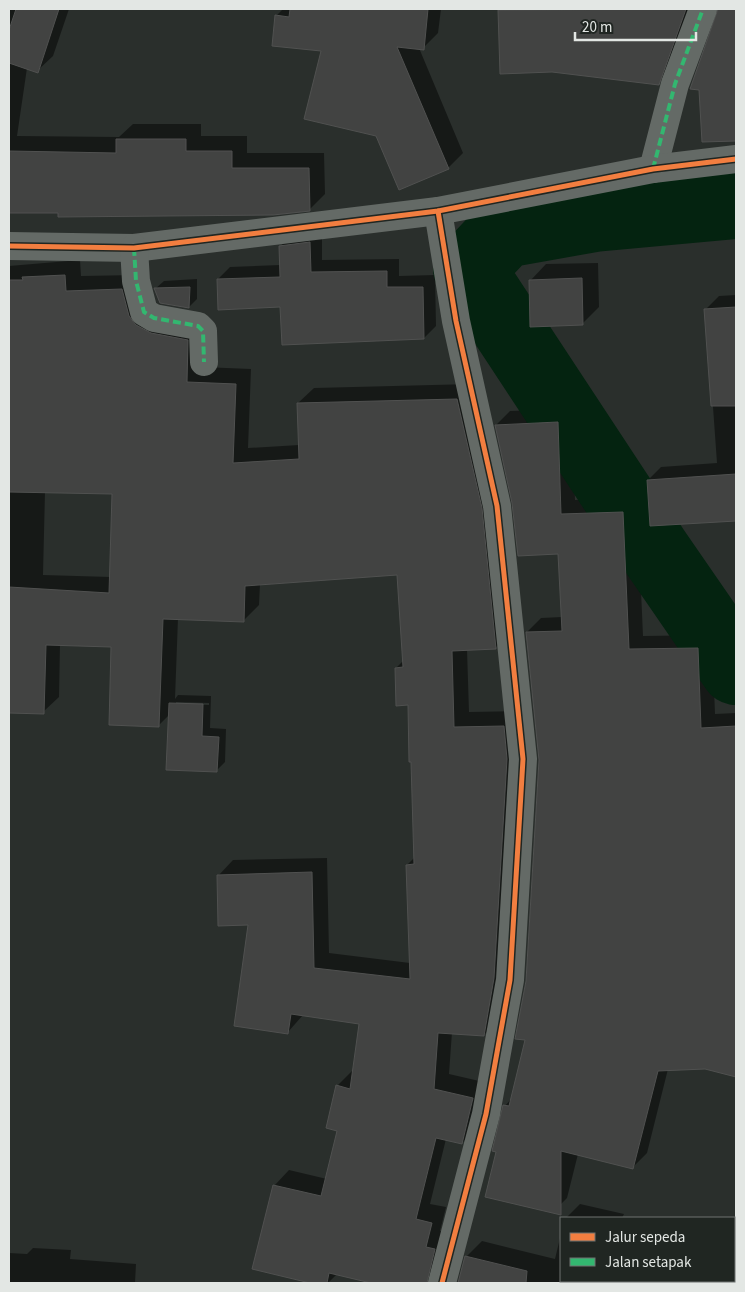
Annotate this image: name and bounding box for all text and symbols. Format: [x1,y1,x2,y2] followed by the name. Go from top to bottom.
[575,10,696,42] scale bar
[582,17,612,38] text: 20 m
[560,1217,735,1282] legend
[605,1227,685,1248] text: Jalur sepeda
[605,1252,692,1273] text: Jalan setapak

